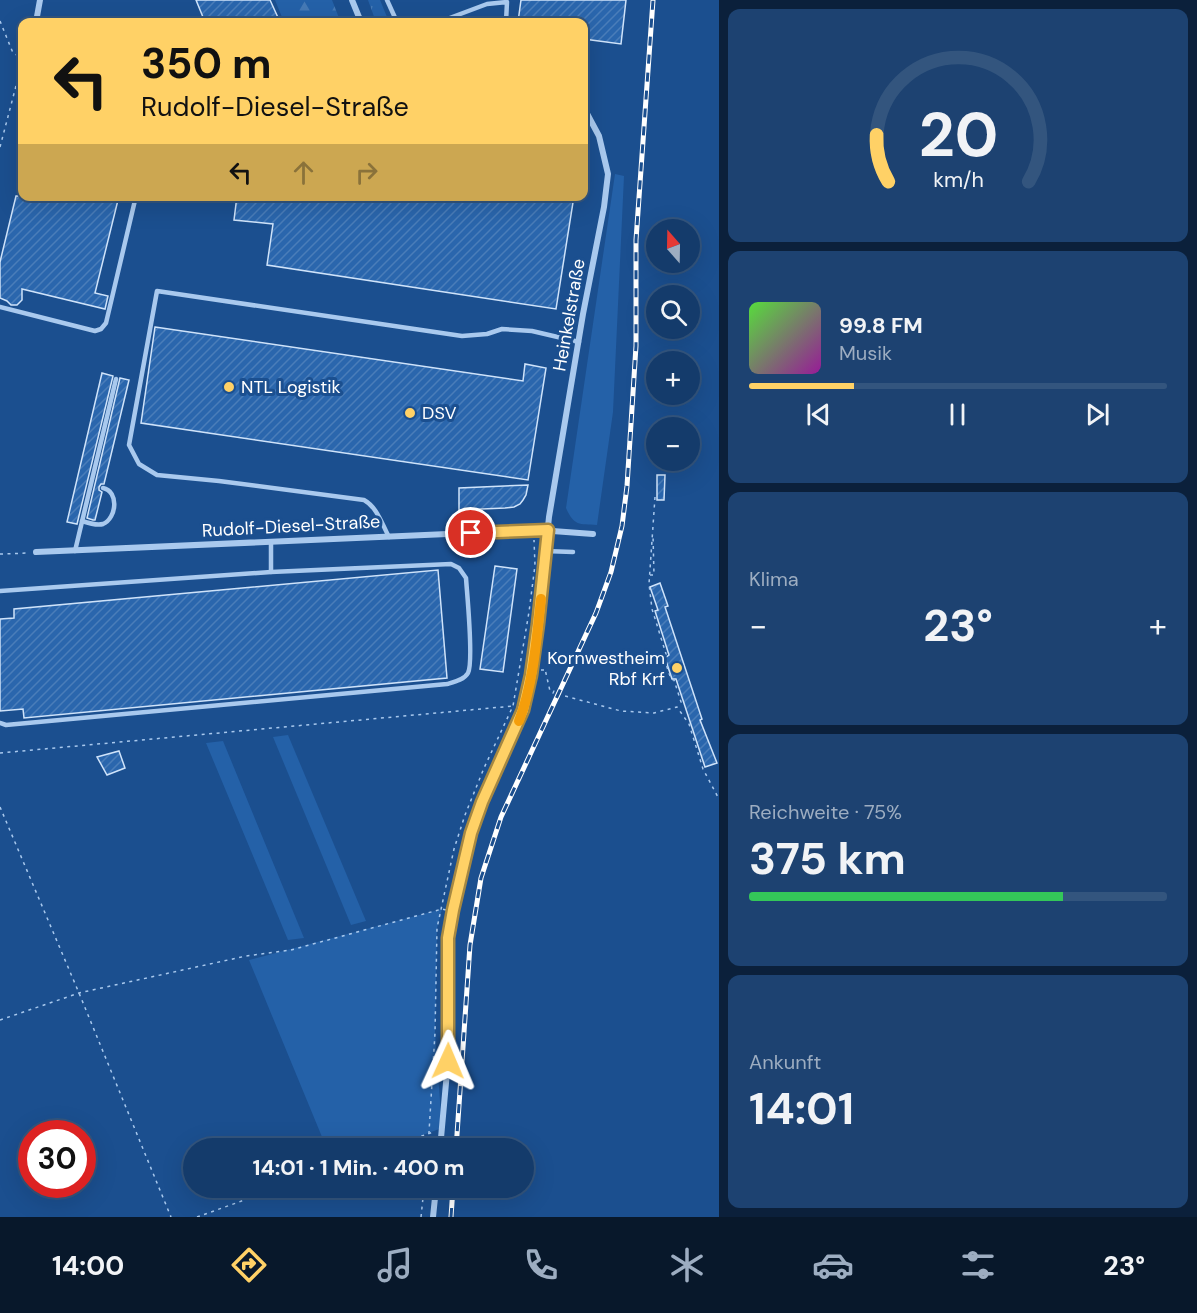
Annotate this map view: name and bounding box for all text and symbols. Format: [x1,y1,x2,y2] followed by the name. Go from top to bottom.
[141,36,271,91] text: 350 m
[42,42,120,120] icon: left
[141,89,409,124] text: Rudolf-Diesel-Straße
[918,94,998,175] text: 20
[224,156,257,189] icon: left
[287,156,320,189] icon: ahead
[350,156,383,189] icon: right
[933,167,983,195] text: km/h
[646,219,700,273] north arrow
[646,219,700,471] map controls
[547,257,591,373] street label: Heinkelstraße
[646,285,700,339] button: search
[839,311,923,340] text: 99.8 FM
[839,340,892,366] text: Musik
[646,351,700,405] button: +
[241,375,341,399] place label: NTL Logistik
[222,380,236,394] marker: NTL Logistik
[802,398,835,431] icon: previous
[941,398,974,431] icon: pause
[1081,398,1114,431] icon: next
[422,401,457,425] place label: DSV
[403,406,417,420] marker: DSV
[646,417,700,471] button: −
[445,507,496,558] pin
[201,509,381,543] street label: Rudolf-Diesel-Straße
[454,516,487,549] icon: arrive
[749,566,799,592] text: Klima
[923,596,993,655] text: 23°
[749,604,767,647] text: −
[1149,604,1167,647] text: +
[547,646,665,691] place label: Kornwestheim Rbf Krf
[670,661,684,675] marker: Kornwestheim Rbf Krf
[749,799,902,825] text: Reichweite · 75%
[749,829,906,888] text: 375 km
[416,1029,480,1093] position arrow
[749,1049,821,1075] text: Ankunft
[749,1079,854,1138] text: 14:01
[18,1120,96,1198] speed limit sign: 30
[252,1153,465,1182] text: 14:01 · 1 Min. · 400 m
[228,1244,270,1286] icon: directions
[374,1244,416,1286] icon: music
[520,1244,562,1286] icon: phone
[666,1244,708,1286] icon: climate
[812,1244,854,1286] icon: car
[957,1244,999,1286] icon: filters
[52,1248,124,1283] text: 14:00
[1103,1248,1145,1283] text: 23°

